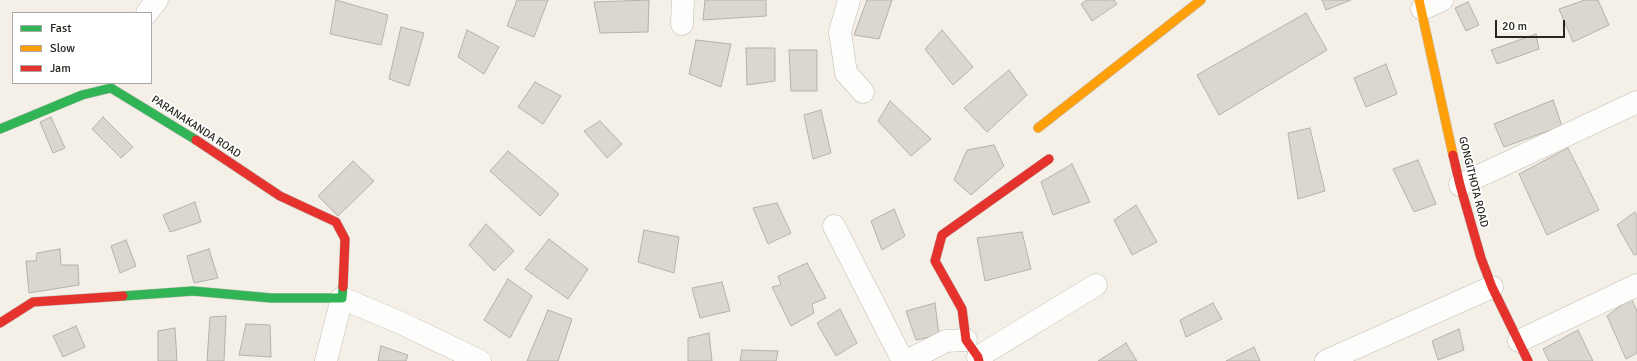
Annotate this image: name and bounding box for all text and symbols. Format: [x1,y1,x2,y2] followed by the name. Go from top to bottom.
[12,12,152,84] legend
[1497,12,1567,38] scale bar
[1502,19,1527,34] text: 20 m
[50,21,71,36] text: Fast
[50,41,75,56] text: Slow
[50,61,71,76] text: Jam
[149,93,243,161] street label: PARANAKANDA ROAD
[1455,135,1491,229] street label: GONGITHOTA ROAD

